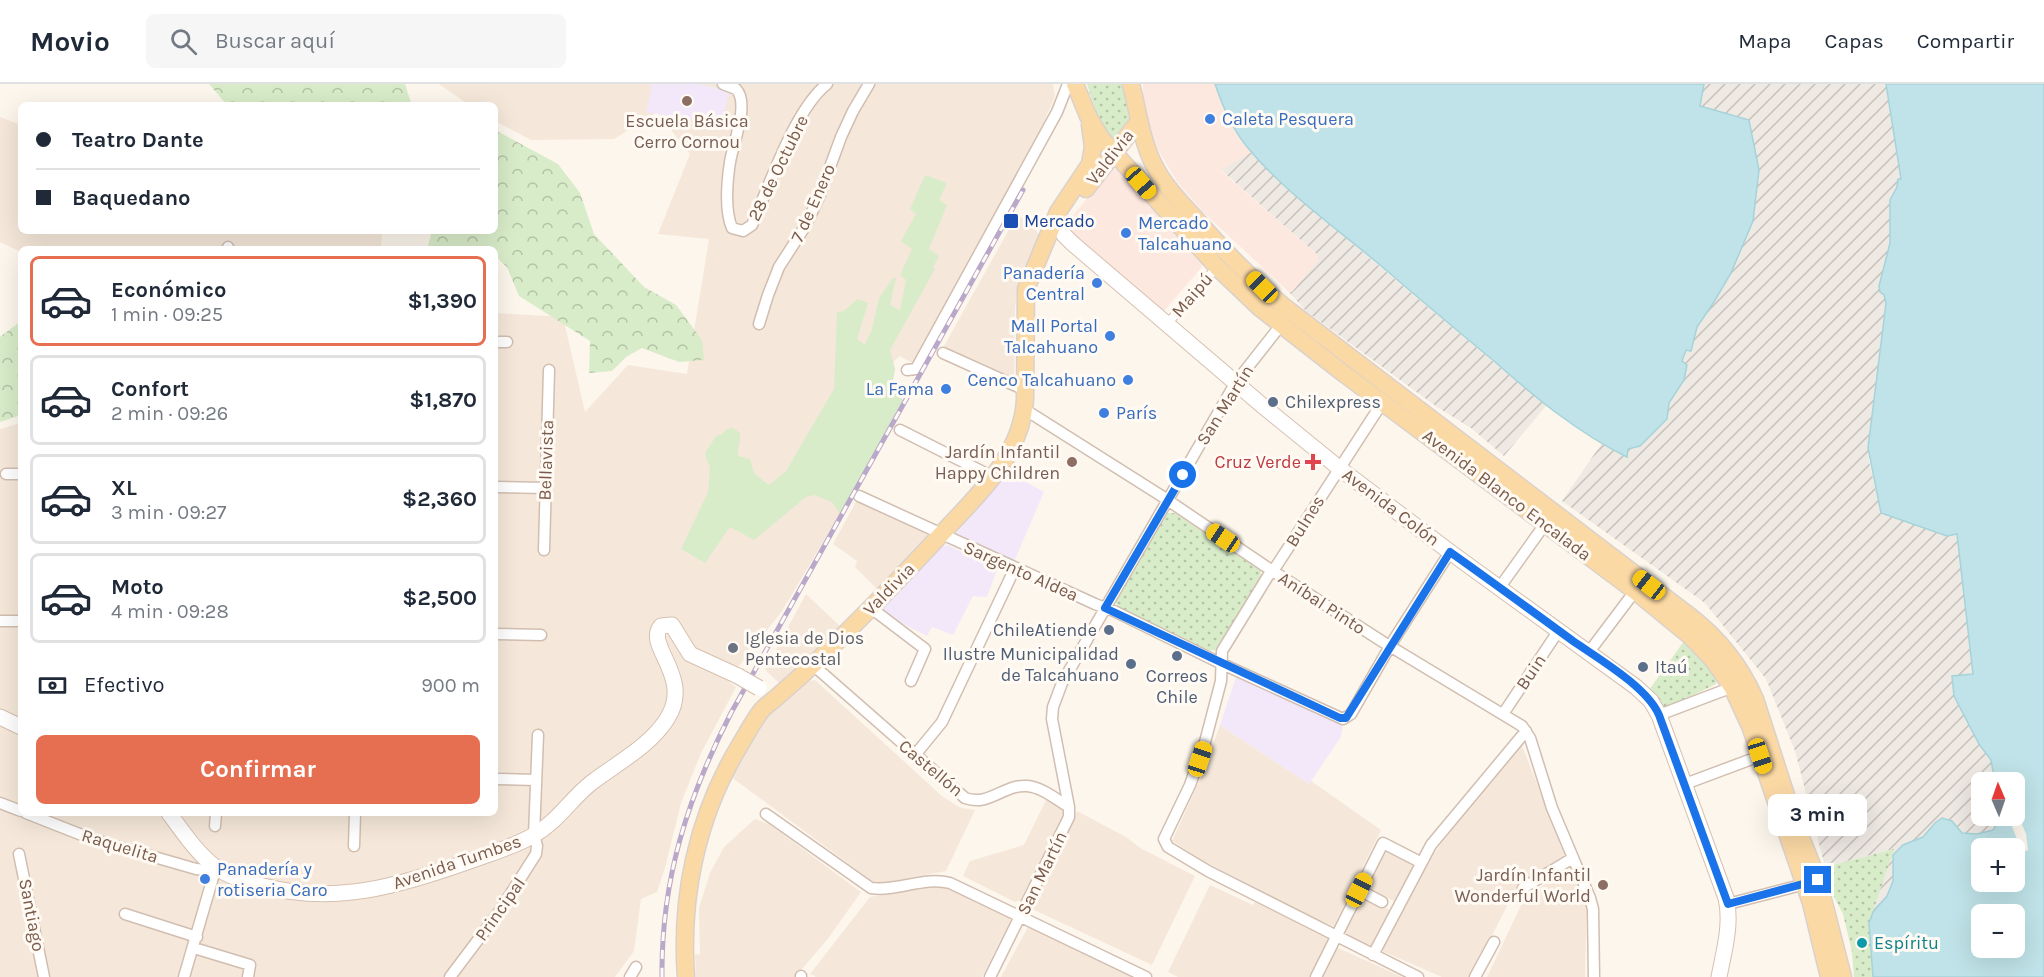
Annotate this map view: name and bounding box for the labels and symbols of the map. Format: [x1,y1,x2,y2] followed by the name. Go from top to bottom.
[680,94,694,108] marker: Escuela Básica Cerro Cornou
[1222,108,1354,130] place label: Caleta Pesquera
[625,110,749,153] place label: Escuela Básica Cerro Cornou
[743,112,813,224] street label: 28 de Octubre
[1203,112,1217,126] marker: Caleta Pesquera
[1081,125,1139,189] street label: Valdivia
[786,160,840,246] street label: 7 de Enero
[1122,164,1160,202] car
[1024,210,1095,232] place label: Mercado
[1002,212,1020,230] marker: Mercado
[1138,212,1232,255] place label: Mercado Talcahuano
[1119,226,1133,240] marker: Mercado Talcahuano
[1003,262,1085,305] place label: Panadería Central
[1167,268,1217,322] street label: Maipú
[1243,268,1281,306] car
[1090,276,1104,290] marker: Panadería Central
[1004,315,1098,358] place label: Mall Portal Talcahuano
[1103,329,1117,343] marker: Mall Portal Talcahuano
[1192,361,1258,449] street label: San Martín
[967,369,1116,391] place label: Cenco Talcahuano
[1121,373,1135,387] marker: Cenco Talcahuano
[866,378,934,400] place label: La Fama
[939,382,953,396] marker: La Fama
[1285,391,1381,413] place label: Chilexpress
[1266,395,1280,409] marker: Chilexpress
[1116,402,1157,424] place label: París
[1097,406,1111,420] marker: París
[534,419,558,501] street label: Bellavista
[1418,424,1596,566] street label: Avenida Blanco Encalada
[935,441,1060,484] place label: Jardín Infantil Happy Children
[1215,451,1301,473] place label: Cruz Verde
[1065,455,1079,469] marker: Jardín Infantil Happy Children
[1306,455,1320,469] marker: Cruz Verde
[1169,461,1196,488] route start
[1338,463,1444,551] street label: Avenida Colón
[1281,491,1329,551] street label: Bulnes
[1203,520,1243,556] car
[960,536,1082,606] street label: Sargento Aldea
[859,558,919,620] street label: Valdivia
[1274,567,1370,639] street label: Aníbal Pinto
[1629,567,1669,603] car
[993,619,1097,641] place label: ChileAtiende
[1102,623,1116,637] marker: ChileAtiende
[745,627,864,670] place label: Iglesia de Dios Pentecostal
[726,641,740,655] marker: Iglesia de Dios Pentecostal
[943,643,1119,686] place label: Ilustre Municipalidad de Talcahuano
[1170,649,1184,663] marker: Correos Chile
[1511,650,1551,694] street label: Buin
[1655,656,1688,678] place label: Itaú
[1124,657,1138,671] marker: Ilustre Municipalidad de Talcahuano
[1636,660,1650,674] marker: Itaú
[1146,665,1208,708] place label: Correos Chile
[894,735,968,801] street label: Castellón
[1746,736,1774,776] car
[1186,739,1214,779] car
[1971,772,2025,826] north arrow
[1768,793,1868,835] callout: 3 min
[79,824,161,868] street label: Raquelita
[1012,827,1072,919] street label: San Martín
[390,830,524,894] street label: Avenida Tumbes
[217,858,328,901] place label: Panadería y rotiseria Caro
[1454,864,1591,907] place label: Jardín Infantil Wonderful World
[1804,866,1831,893] route end
[1343,870,1375,910] car
[198,872,212,886] marker: Panadería y rotiseria Caro
[470,873,530,945] street label: Principal
[14,877,50,953] street label: Santiago
[1596,878,1610,892] marker: Jardín Infantil Wonderful World
[1874,932,1939,954] place label: Espíritu
[1855,936,1869,950] marker: Espíritu

